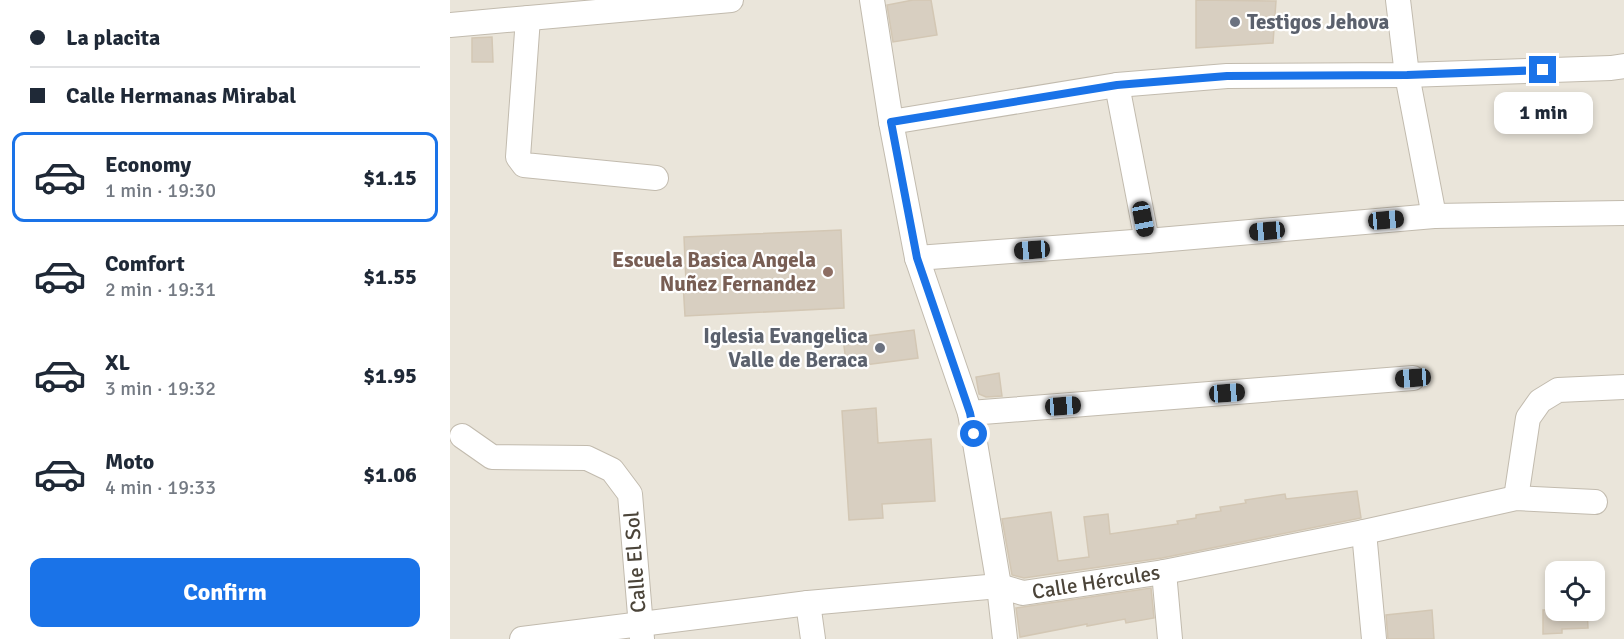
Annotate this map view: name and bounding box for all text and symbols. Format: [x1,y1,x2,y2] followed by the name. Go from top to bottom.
[1247,9,1389,35] place label: Testigos Jehova
[1228,15,1242,29] marker: Testigos Jehova
[66,24,160,51] text: La placita
[1529,56,1556,83] route end
[66,82,296,109] text: Calle Hermanas Mirabal
[1494,91,1592,133] callout: 1 min
[1519,100,1568,125] text: 1 min
[33,150,87,204] icon: car
[105,151,191,178] text: Economy
[363,164,417,191] text: $1.15
[105,178,216,203] text: 1 min · 19:30
[1131,200,1155,238] car
[1367,209,1405,231] car
[1248,220,1286,242] car
[1013,240,1051,260] car
[612,247,816,297] place label: Escuela Basica Angela Nuñez Fernandez
[33,249,87,303] icon: car
[105,250,185,277] text: Comfort
[363,263,417,290] text: $1.55
[821,265,835,279] marker: Escuela Basica Angela Nuñez Fernandez
[105,277,216,302] text: 2 min · 19:31
[703,323,868,373] place label: Iglesia Evangelica Valle de Beraca
[873,341,887,355] marker: Iglesia Evangelica Valle de Beraca
[33,348,87,402] icon: car
[105,349,130,376] text: XL
[363,362,417,389] text: $1.95
[1394,368,1432,388] car
[105,376,216,401] text: 3 min · 19:32
[1208,383,1246,403] car
[1044,396,1082,416] car
[960,420,987,447] route start
[33,447,87,501] icon: car
[105,448,154,475] text: Moto
[363,461,417,488] text: $1.06
[105,475,216,500] text: 4 min · 19:33
[618,510,652,614] street label: Calle El Sol
[30,558,420,627] button: Confirm
[1030,559,1162,605] street label: Calle Hércules
[1545,561,1605,621] map controls
[1545,561,1605,621] button: locate

